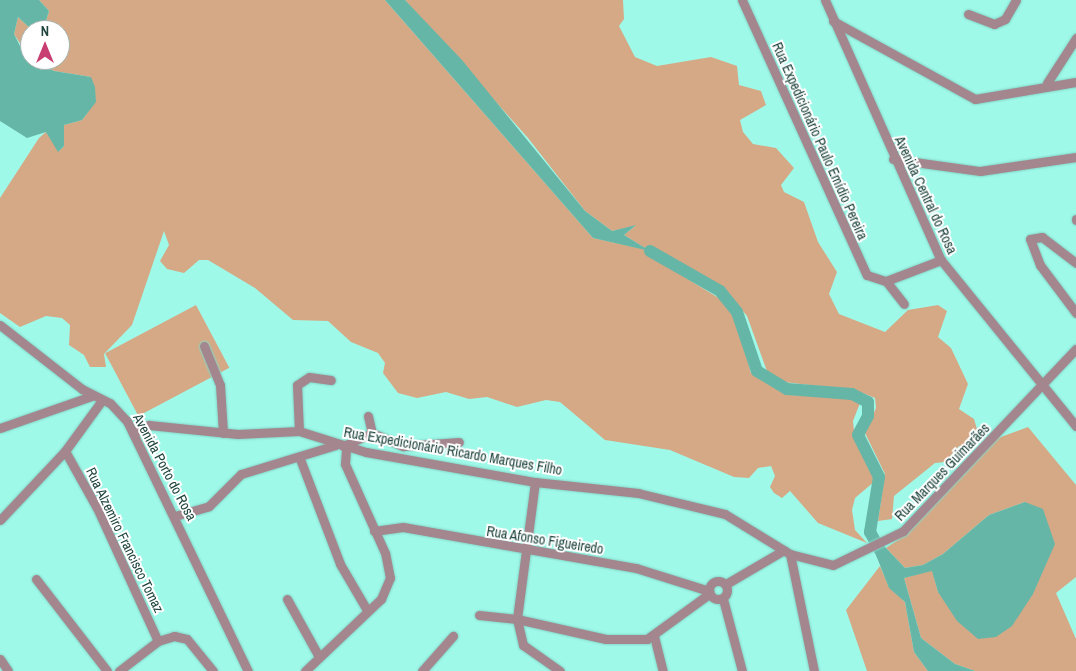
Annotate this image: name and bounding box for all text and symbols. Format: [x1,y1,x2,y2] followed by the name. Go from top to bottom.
[20,20,70,70] north arrow
[41,22,49,40] text: N
[769,40,871,242] street label: Rua Expedicionário Paulo Emídio Pereira
[891,133,961,257] street label: Avenida Central do Rosa
[130,411,200,523] street label: Avenida Porto do Rosa
[891,420,993,524] street label: Rua Marques Guimarães
[343,424,563,478] street label: Rua Expedicionário Ricardo Marques Filho
[82,464,168,616] street label: Rua Alzemiro Francisco Tomaz
[485,522,605,558] street label: Rua Afonso Figueiredo

